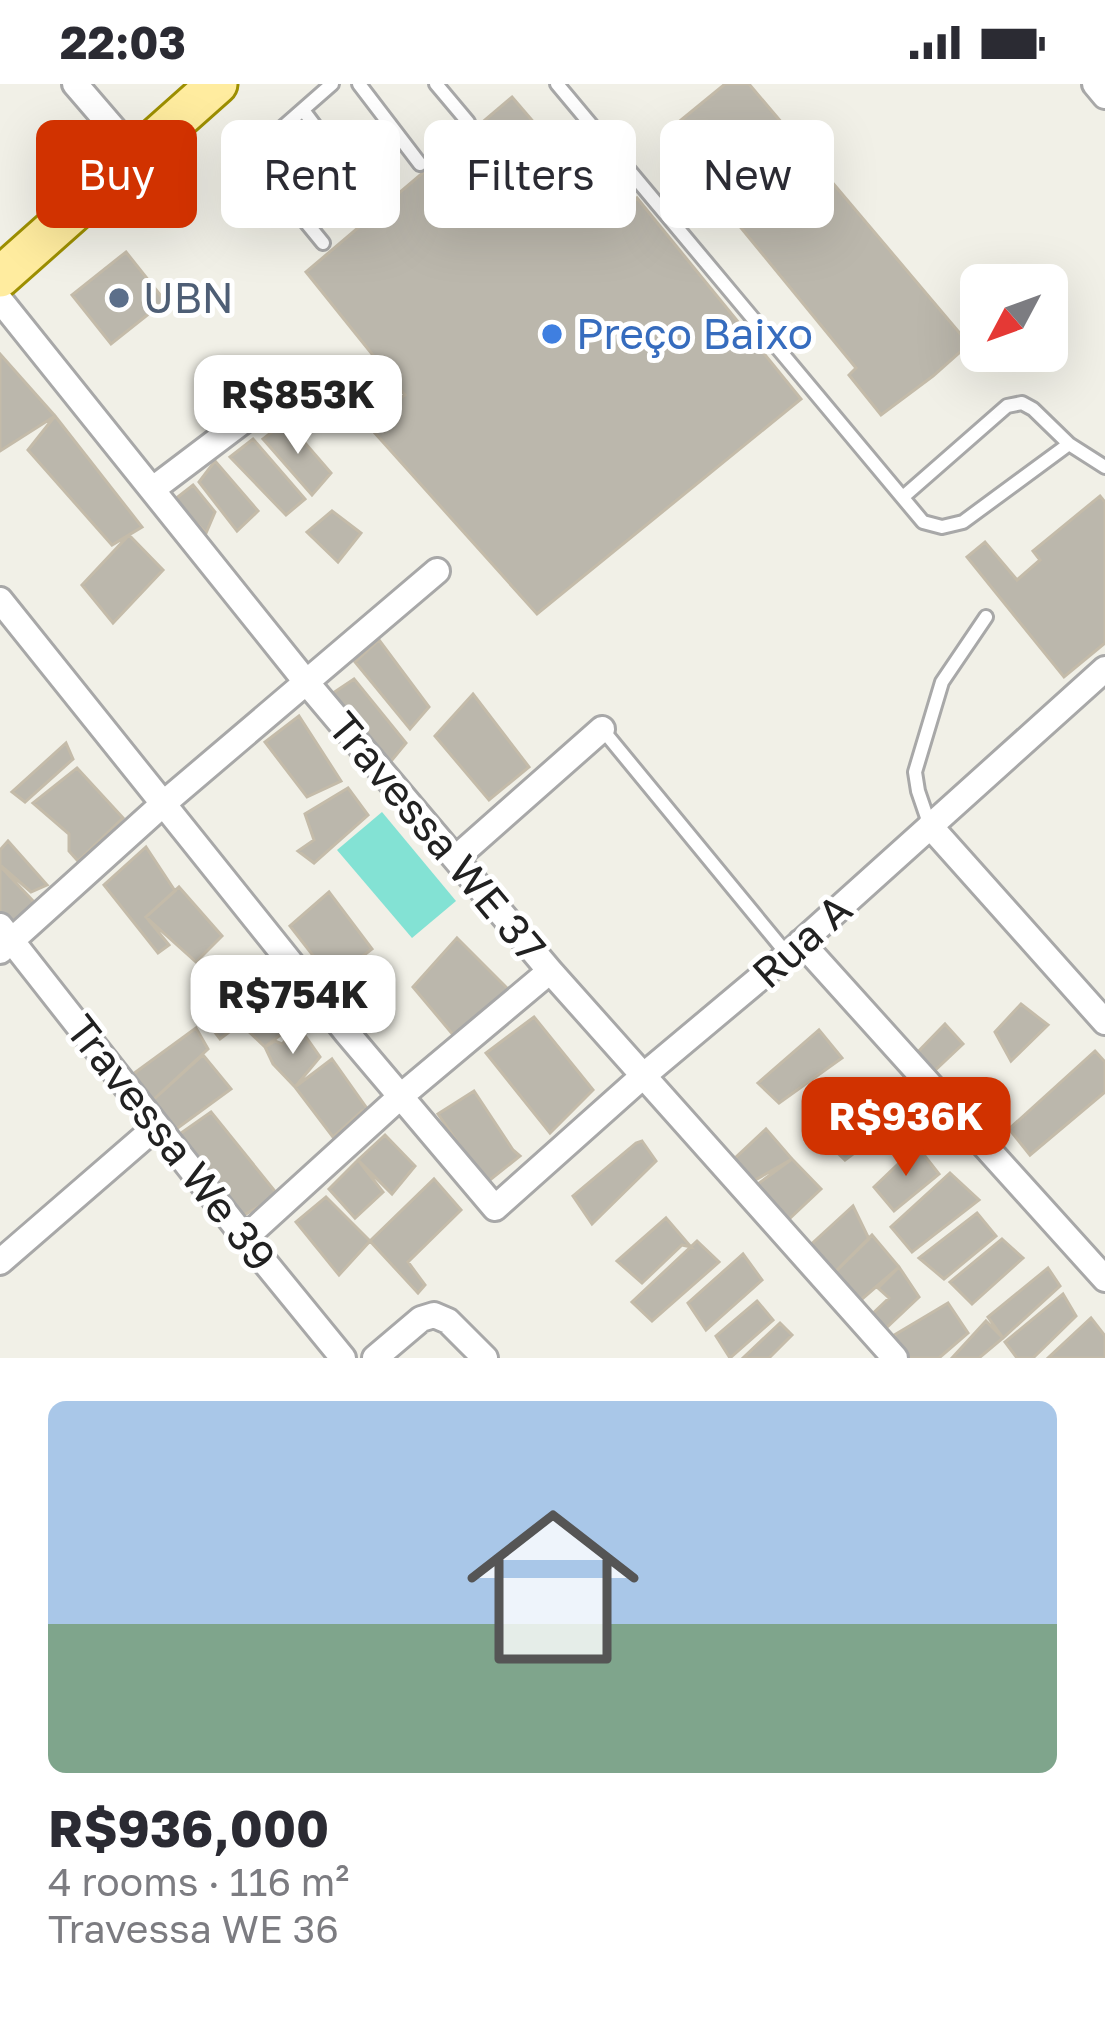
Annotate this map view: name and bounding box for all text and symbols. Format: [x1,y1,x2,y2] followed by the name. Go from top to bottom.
[60,15,186,69] text: 22:03
[36,120,197,228] chip: Buy
[221,120,400,228] chip: Rent
[424,120,636,228] chip: Filters
[660,120,834,228] chip: New
[960,264,1068,372] north arrow
[960,264,1068,372] map controls
[143,272,234,322] place label: UBN
[106,285,132,311] marker: UBN
[576,308,813,358] place label: Preço Baixo
[539,321,565,347] marker: Preço Baixo
[200,355,396,457] pin: R$853K
[221,370,375,417] text: R$853K
[319,701,557,971] street label: Travessa WE 37
[742,883,861,997] street label: Rua A
[195,955,391,1057] pin: R$754K
[218,970,368,1017] text: R$754K
[57,1005,287,1280] street label: Travessa We 39
[808,1077,1004,1179] pin: R$936K
[829,1092,983,1139] text: R$936K
[445,1479,661,1695] icon: home
[48,1797,329,1858] text: R$936,000
[48,1858,349,1905] text: 4 rooms · 116 m²
[48,1905,339,1952] text: Travessa WE 36

